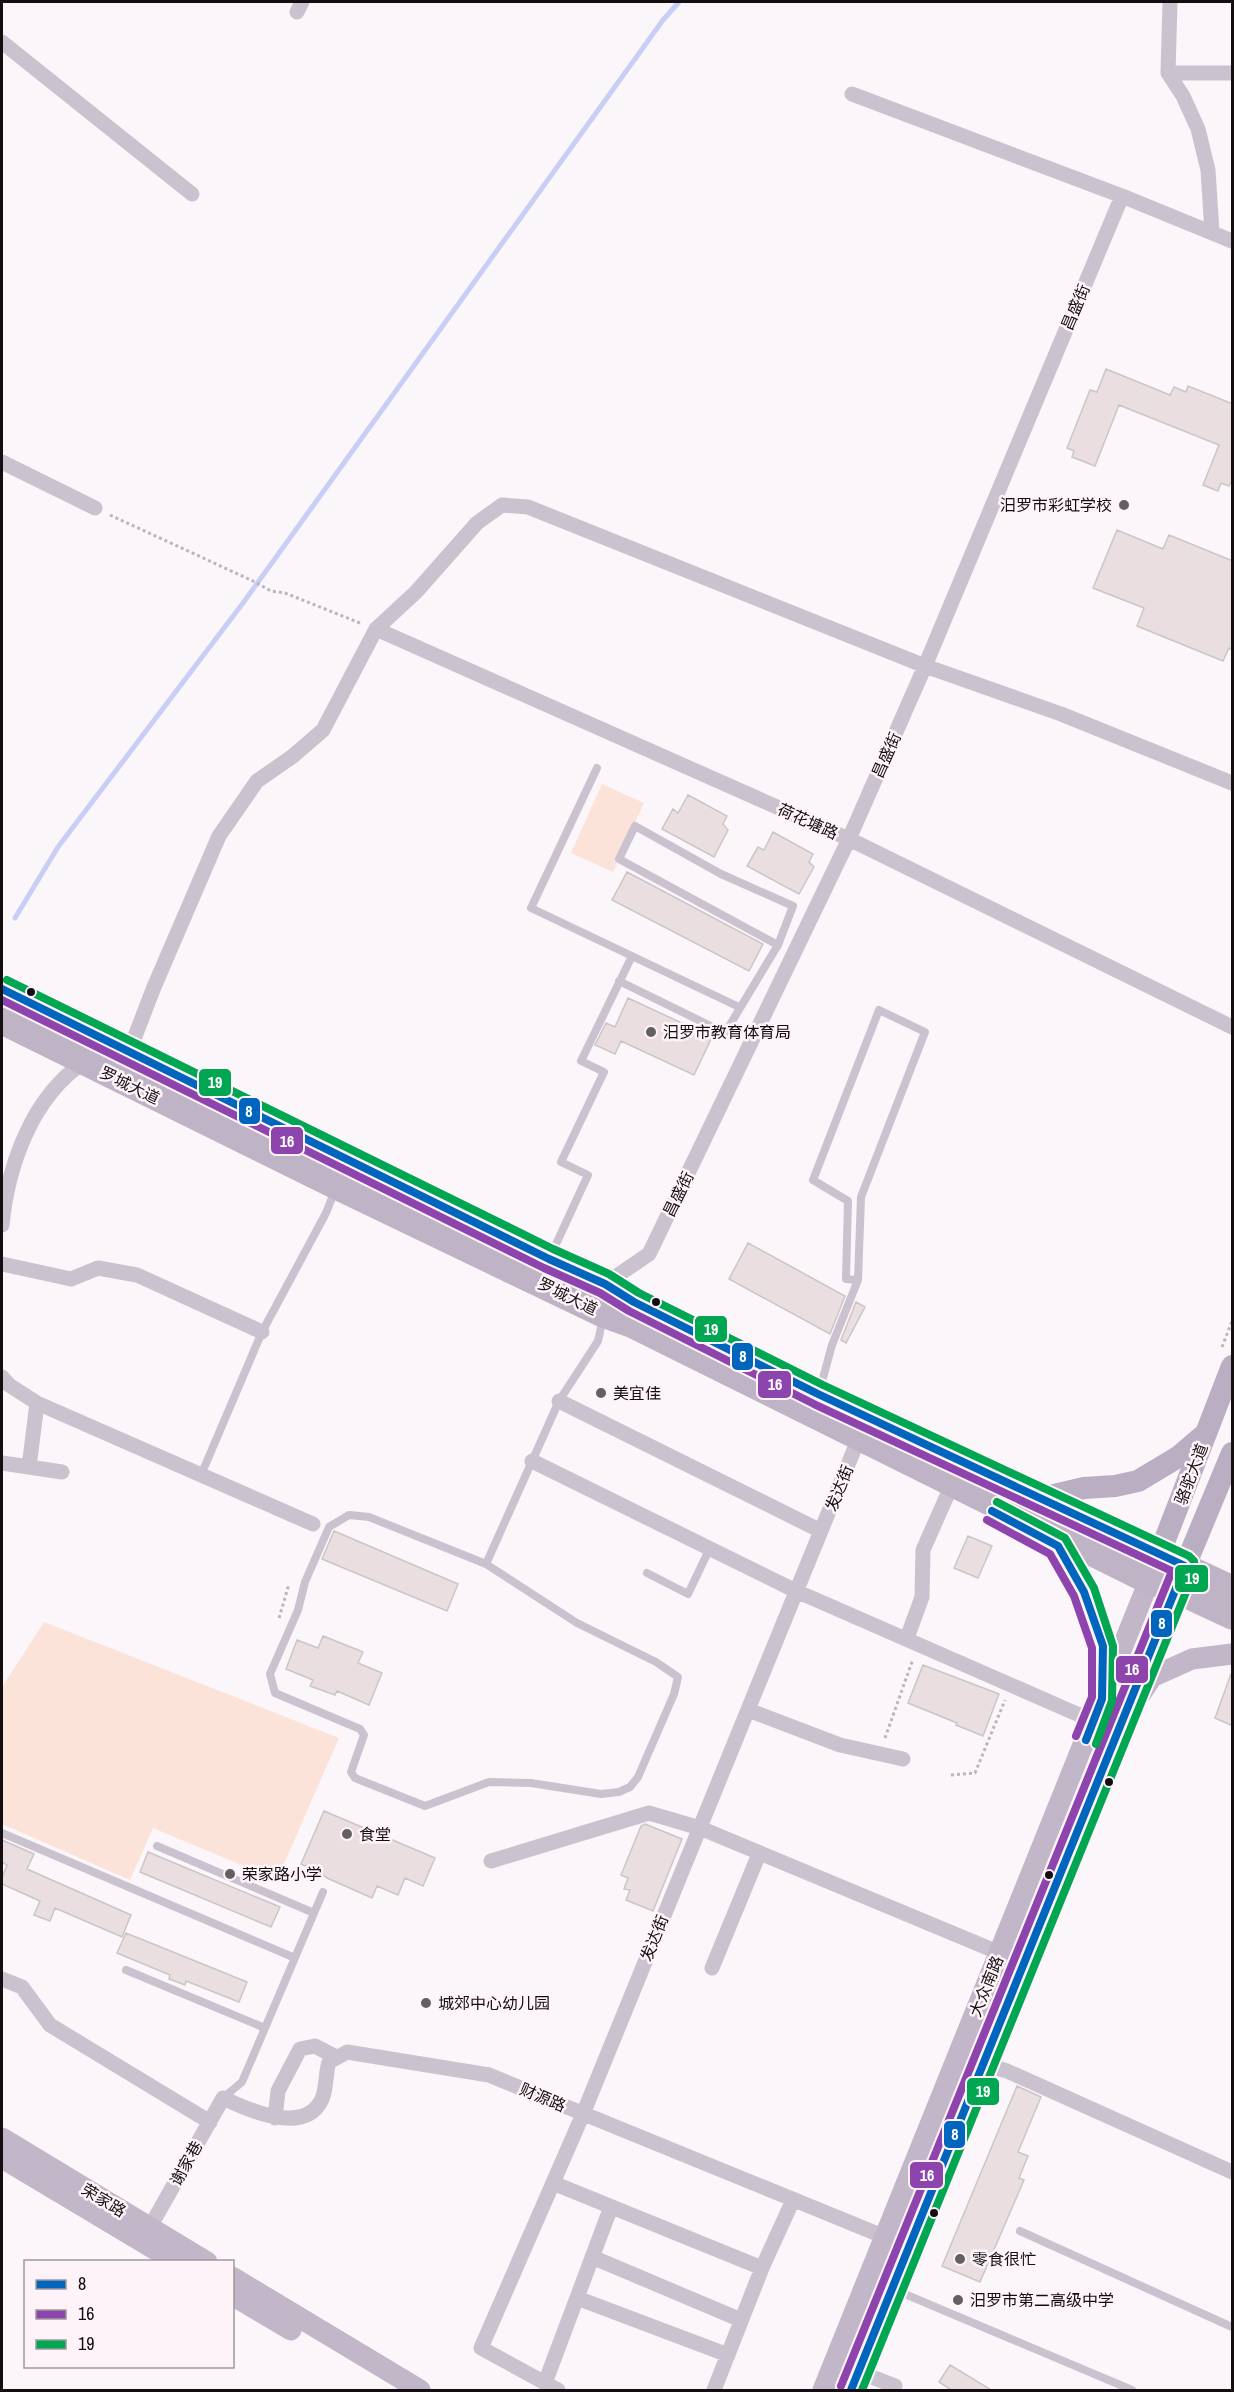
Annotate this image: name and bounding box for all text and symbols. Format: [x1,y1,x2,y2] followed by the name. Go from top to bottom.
[1055,281,1095,333] street label: 昌盛街
[1000,494,1112,516] place label: 汨罗市彩虹学校
[1117,498,1131,512] marker: 汨罗市彩虹学校
[866,729,906,781] street label: 昌盛街
[774,798,842,844] street label: 荷花塘路
[25,986,37,998] unlabelled marker
[663,1021,791,1043] place label: 汨罗市教育体育局
[644,1025,658,1039] marker: 汨罗市教育体育局
[96,1061,164,1109] street label: 罗城大道
[198,1068,232,1097] line badge: 19
[208,1071,222,1093] text: 19
[238,1097,261,1125] line badge: 8
[245,1100,253,1122] text: 8
[270,1126,304,1155] line badge: 16
[280,1130,294,1152] text: 16
[658,1168,698,1220] street label: 昌盛街
[534,1272,602,1320] street label: 罗城大道
[650,1296,662,1308] unlabelled marker
[694,1315,728,1343] line badge: 19
[704,1318,718,1340] text: 19
[731,1342,754,1371] line badge: 8
[739,1345,747,1367] text: 8
[757,1370,792,1399] line badge: 16
[768,1373,782,1395] text: 16
[613,1382,661,1404] place label: 美宜佳
[594,1386,608,1400] marker: 美宜佳
[1169,1440,1213,1508] street label: 骆驼大道
[820,1462,858,1514] street label: 发达街
[1174,1564,1209,1593] line badge: 19
[1185,1567,1199,1589] text: 19
[1150,1609,1173,1638] line badge: 8
[1158,1612,1166,1634] text: 8
[1115,1655,1149,1684] line badge: 16
[1125,1658,1139,1680] text: 16
[1103,1776,1115,1788] unlabelled marker
[359,1823,391,1845] place label: 食堂
[340,1827,354,1841] marker: 食堂
[242,1863,322,1885] place label: 荣家路小学
[223,1867,237,1881] marker: 荣家路小学
[1043,1869,1055,1881] unlabelled marker
[635,1912,673,1964] street label: 发达街
[964,1952,1008,2020] street label: 大众南路
[438,1992,550,2014] place label: 城郊中心幼儿园
[419,1996,433,2010] marker: 城郊中心幼儿园
[517,2077,569,2117] street label: 财源路
[966,2077,1000,2106] line badge: 19
[976,2080,990,2102] text: 19
[943,2120,966,2149] line badge: 8
[951,2123,959,2145] text: 8
[165,2137,207,2189] street label: 谢家巷
[909,2161,944,2189] line badge: 16
[920,2164,934,2186] text: 16
[78,2178,130,2222] street label: 荣家路
[928,2207,940,2219] unlabelled marker
[972,2248,1036,2270] place label: 零食很忙
[953,2252,967,2266] marker: 零食很忙
[24,2260,234,2368] legend
[78,2271,86,2296] text: 8
[970,2289,1114,2311] place label: 汨罗市第二高级中学
[951,2293,965,2307] marker: 汨罗市第二高级中学
[78,2301,94,2326] text: 16
[78,2331,94,2356] text: 19

